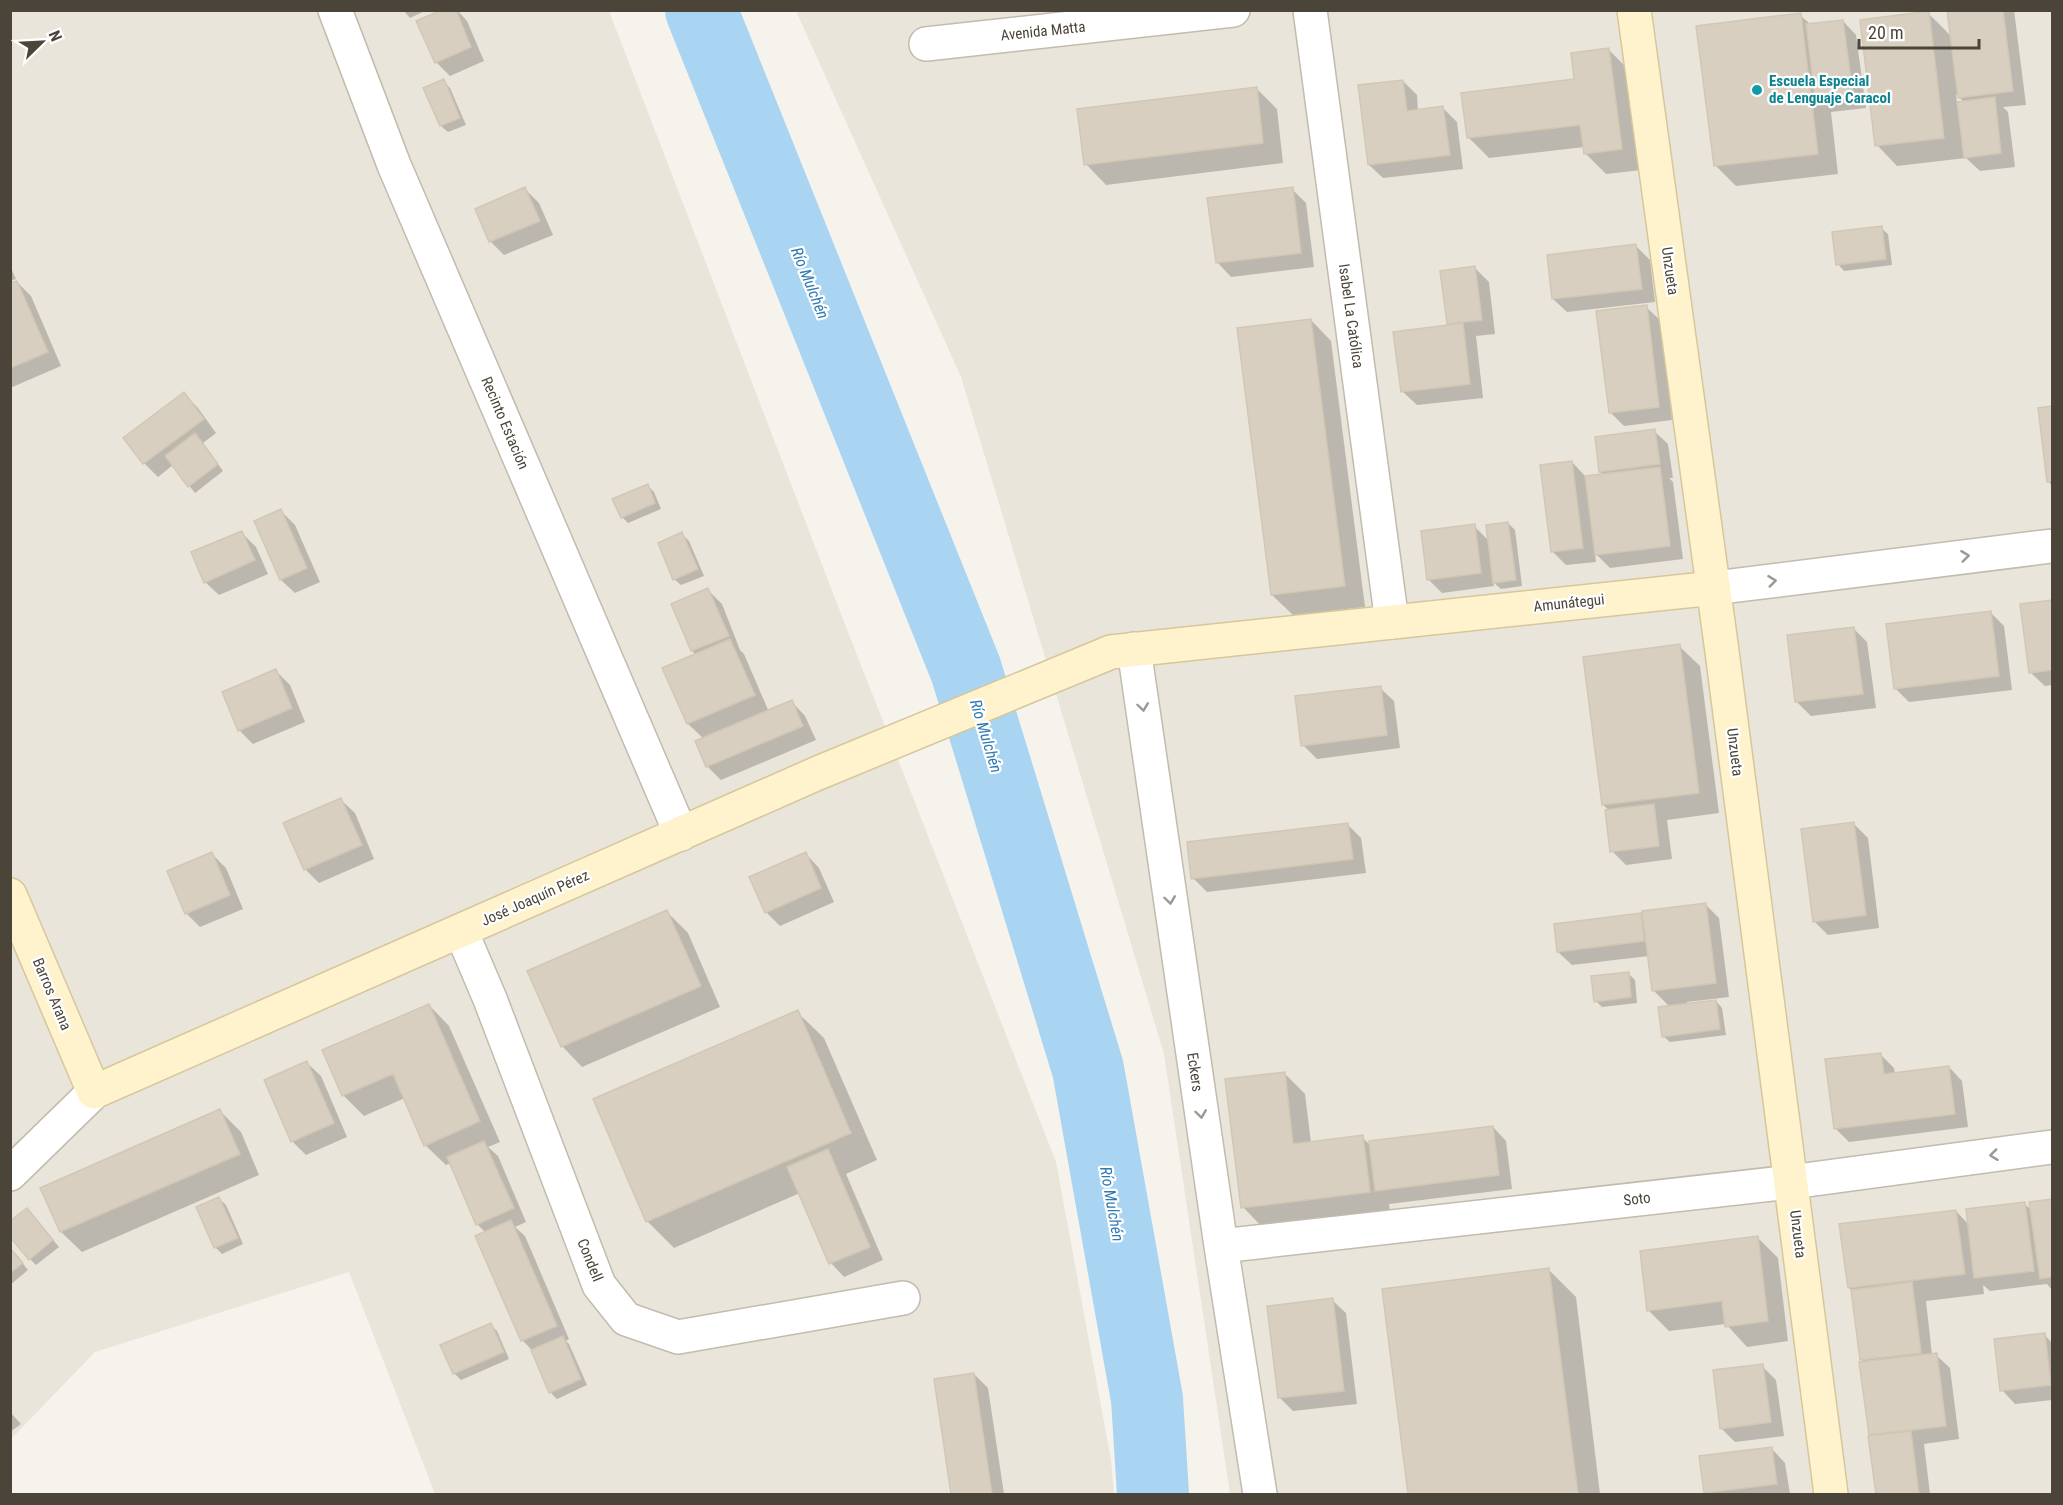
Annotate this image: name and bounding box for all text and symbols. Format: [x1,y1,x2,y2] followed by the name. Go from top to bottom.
[12,12,72,72] north arrow
[1859,12,1979,50] scale bar
[1000,18,1086,44] street label: Avenida Matta
[1868,22,1903,43] text: 20 m
[45,28,66,44] text: N
[1769,72,1891,107] place label: Escuela Especial de Lenguaje Caracol
[1750,83,1764,97] marker: Escuela Especial de Lenguaje Caracol
[787,244,833,322] water label: Río Mulchén
[1658,246,1682,296] street label: Unzueta
[1335,263,1367,369] street label: Isabel La Católica
[477,374,533,472] street label: Recinto Estación
[1961,551,1970,563] one-way arrow
[1767,575,1776,587] one-way arrow
[1533,590,1605,616] street label: Amunátegui
[966,697,1006,775] water label: Río Mulchén
[1136,703,1148,712] one-way arrow
[1723,727,1747,777] street label: Unzueta
[478,866,592,930] street label: José Joaquín Pérez
[1164,896,1176,905] one-way arrow
[29,955,75,1033] street label: Barros Arana
[1183,1051,1207,1093] street label: Eckers
[1195,1109,1207,1119] one-way arrow
[1990,1148,1999,1161] one-way arrow
[1096,1165,1128,1243] water label: Río Mulchén
[1623,1189,1651,1209] street label: Soto
[1786,1209,1810,1259] street label: Unzueta
[573,1236,607,1284] street label: Condell

